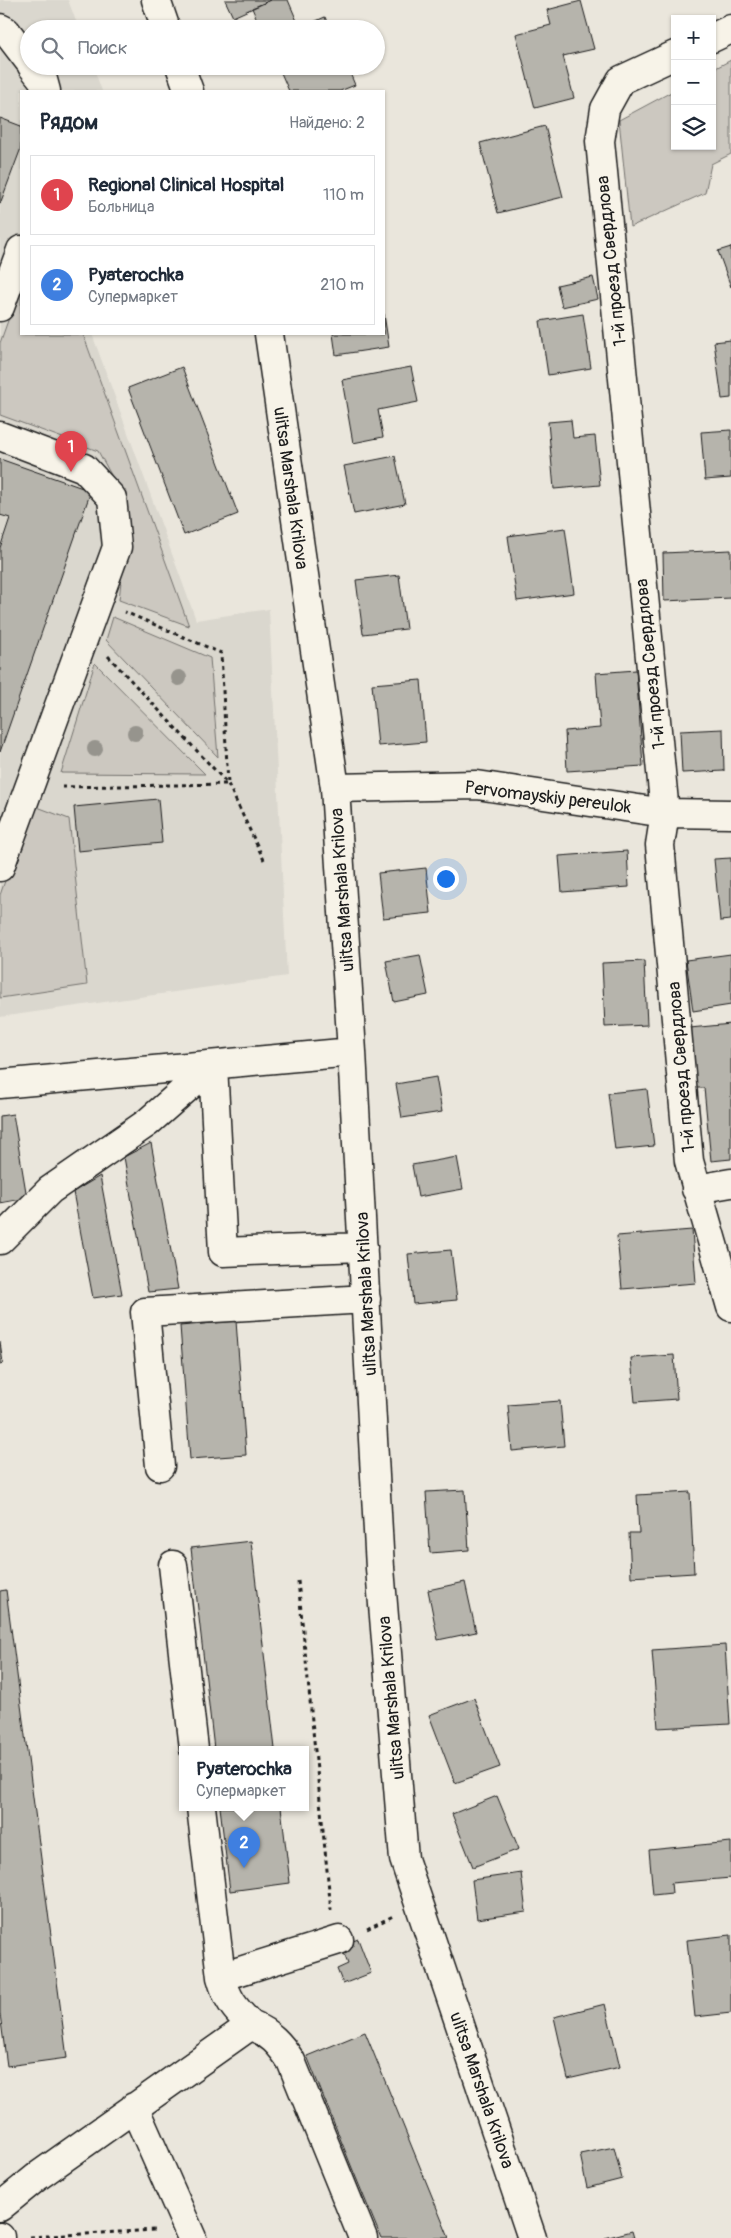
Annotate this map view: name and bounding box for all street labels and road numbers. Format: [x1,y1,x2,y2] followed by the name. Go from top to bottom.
[591,175,632,347] street label: 1-й проезд Свердлова
[268,405,313,571] street label: ulitsa Marshala Krilova
[630,578,671,750] street label: 1-й проезд Свердлова
[463,776,633,819] street label: Pervomayskiy pereulok
[325,807,360,973] street label: ulitsa Marshala Krilova
[663,981,700,1153] street label: 1-й проезд Свердлова
[351,1211,382,1377] street label: ulitsa Marshala Krilova
[373,1615,410,1781] street label: ulitsa Marshala Krilova
[444,2009,519,2172] street label: ulitsa Marshala Krilova

